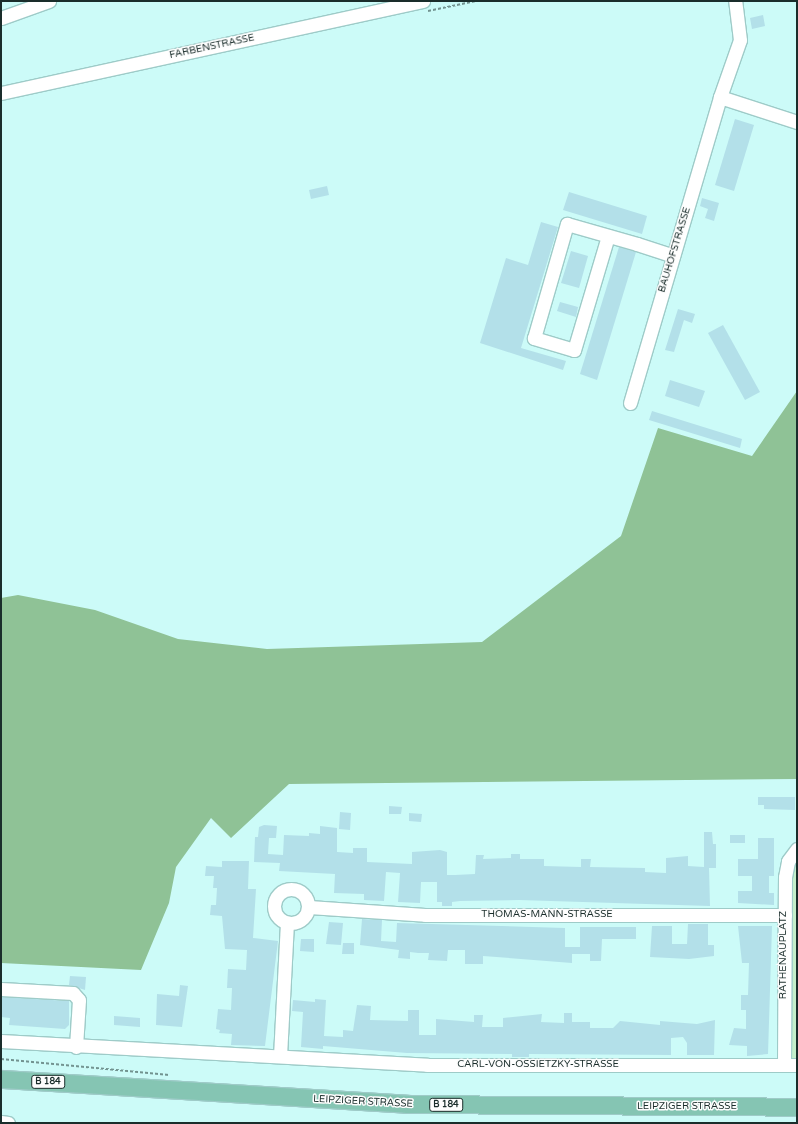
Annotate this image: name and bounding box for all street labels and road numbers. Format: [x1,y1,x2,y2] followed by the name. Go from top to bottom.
[168,32,256,62] street label: FARBENSTRASSE
[656,206,694,294] street label: BAUHOFSTRASSE
[481,909,613,921] street label: THOMAS-MANN-STRASSE
[778,911,790,999] street label: RATHENAUPLATZ
[457,1059,619,1071] street label: CARL-VON-OSSIETZKY-STRASSE
[31,1075,65,1089] road number: B 184
[313,1093,413,1111] street label: LEIPZIGER STRASSE
[429,1098,463,1112] road number: B 184
[637,1101,737,1113] street label: LEIPZIGER STRASSE

